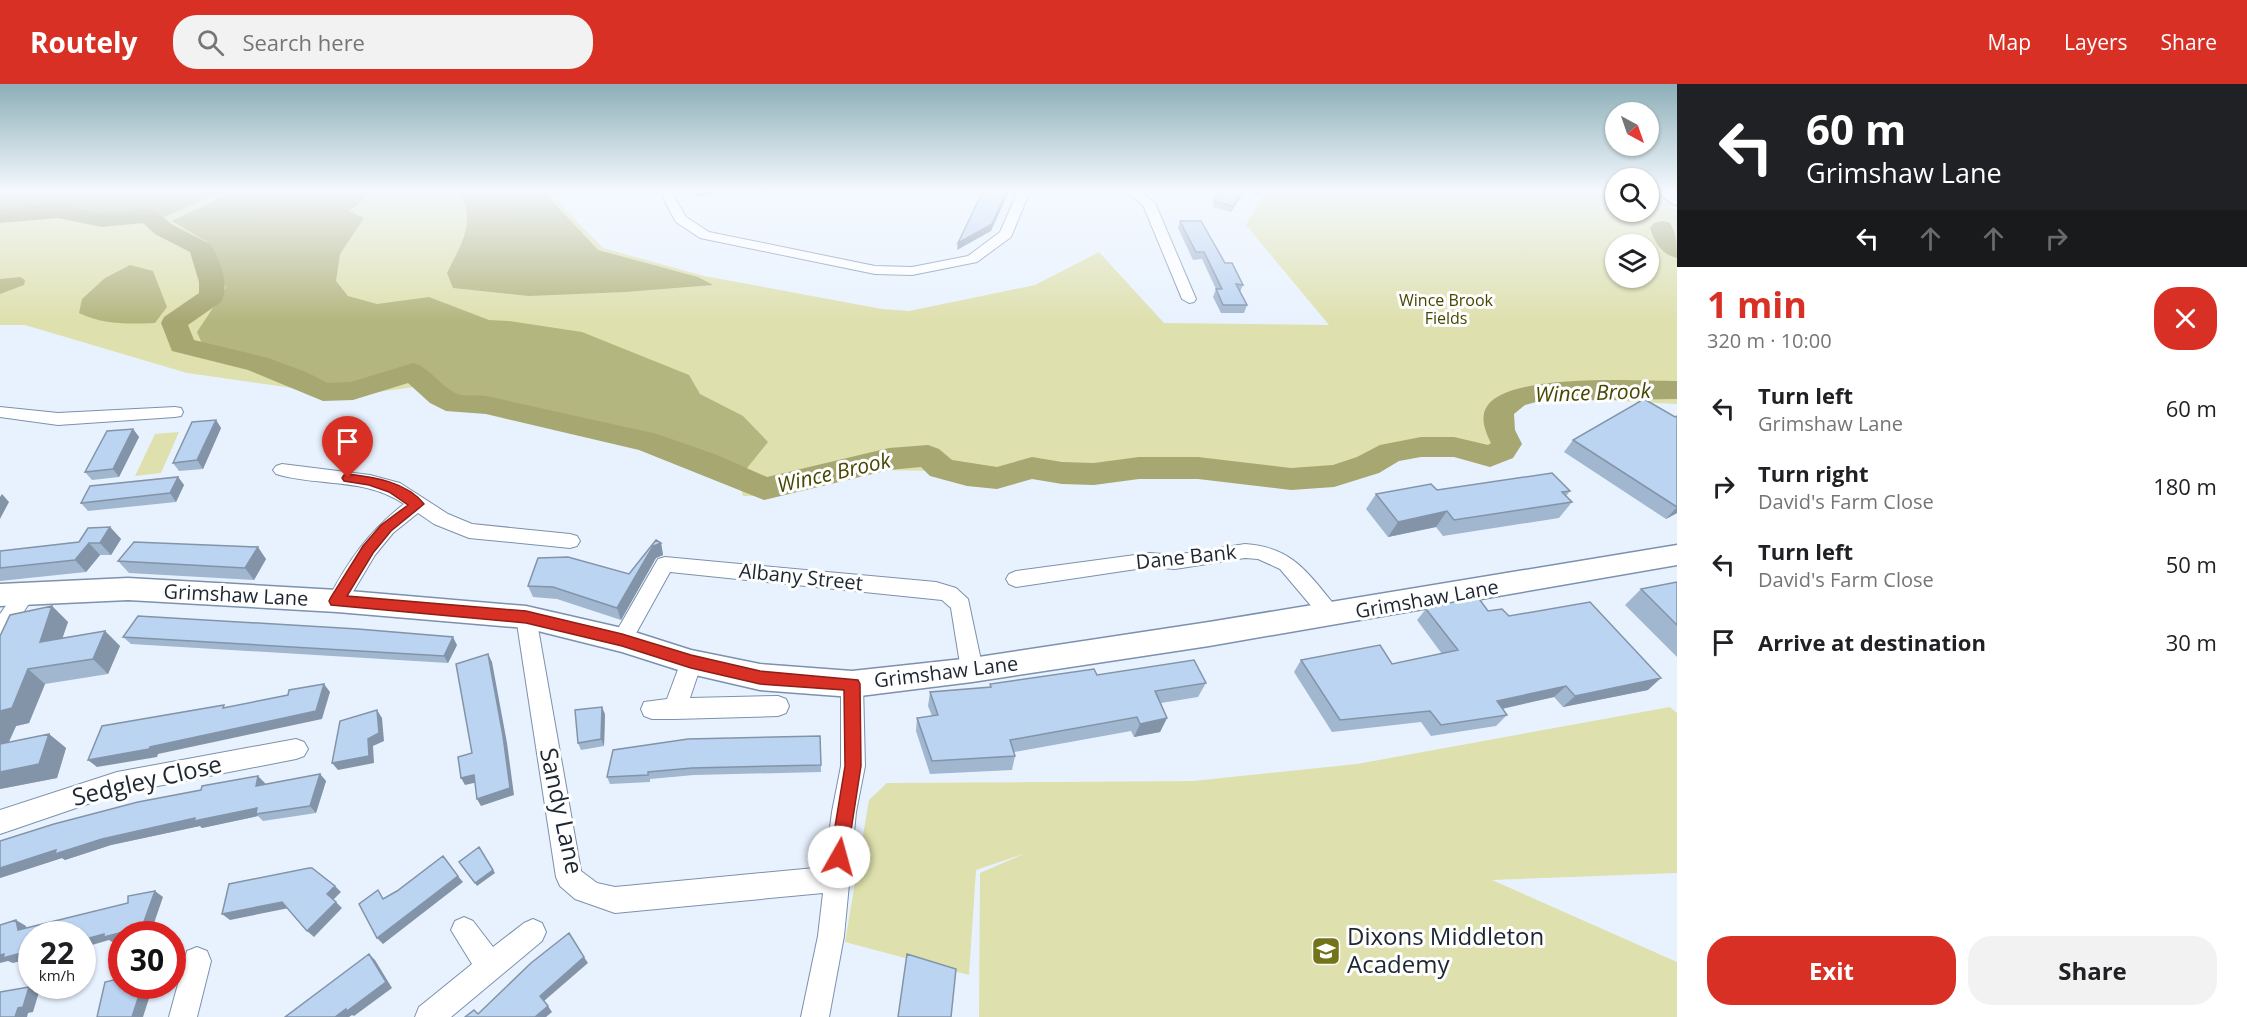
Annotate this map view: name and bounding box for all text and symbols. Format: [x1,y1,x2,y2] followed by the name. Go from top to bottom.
[173,15,593,69] search box
[30,23,137,61] text: Routely
[194,26,227,59] icon: search
[242,27,365,57] text: Search here
[1988,28,2031,56] text: Map
[2064,28,2128,56] text: Layers
[2161,28,2217,56] text: Share
[1806,100,1906,157] text: 60 m
[1605,102,1659,156] north arrow
[1605,102,1659,288] map controls
[1707,108,1785,186] icon: left
[1806,154,2002,191] text: Grimshaw Lane
[1605,168,1659,222] button: search
[1851,222,1884,255] icon: left
[1914,222,1947,255] icon: ahead
[1977,222,2010,255] icon: ahead
[2040,222,2073,255] icon: right
[1605,234,1659,288] button: layers
[1707,280,1807,329] text: 1 min
[2154,287,2217,350] button: close
[1399,289,1494,329] park label: Wince Brook Fields
[1707,327,1832,354] text: 320 m · 10:00
[1535,376,1652,408] water label: Wince Brook
[1758,380,1853,410] text: Turn left
[1707,392,1740,425] icon: left
[2166,393,2217,423] text: 60 m
[1758,410,1903,437] text: Grimshaw Lane
[322,416,373,478] pin
[331,425,364,458] icon: arrive
[774,445,894,499] water label: Wince Brook
[1758,458,1869,488] text: Turn right
[1707,470,1740,503] icon: right
[2153,471,2217,501] text: 180 m
[1758,488,1934,515] text: David's Farm Close
[1758,536,1853,566] text: Turn left
[1134,538,1238,575] street label: Dane Bank
[1707,548,1740,581] icon: left
[2166,549,2217,579] text: 50 m
[738,557,864,596] street label: Albany Street
[1758,566,1934,593] text: David's Farm Close
[1353,573,1501,624] street label: Grimshaw Lane
[163,577,309,612] street label: Grimshaw Lane
[1707,626,1740,659] icon: arrive
[1758,627,1986,657] text: Arrive at destination
[2166,627,2217,657] text: 30 m
[872,649,1020,694] street label: Grimshaw Lane
[533,745,592,877] street label: Sandy Lane
[69,746,225,813] street label: Sedgley Close
[807,825,871,889] position arrow
[1347,919,1544,980] place label: Dixons Middleton Academy
[108,921,186,999] speed limit sign: 30
[40,932,74,973] text: 22
[1310,935,1342,967] school or university icon: Dixons Middleton Academy
[1707,936,1956,1005] button: Exit
[1968,936,2217,1005] button: Share
[39,965,75,985] text: km/h

